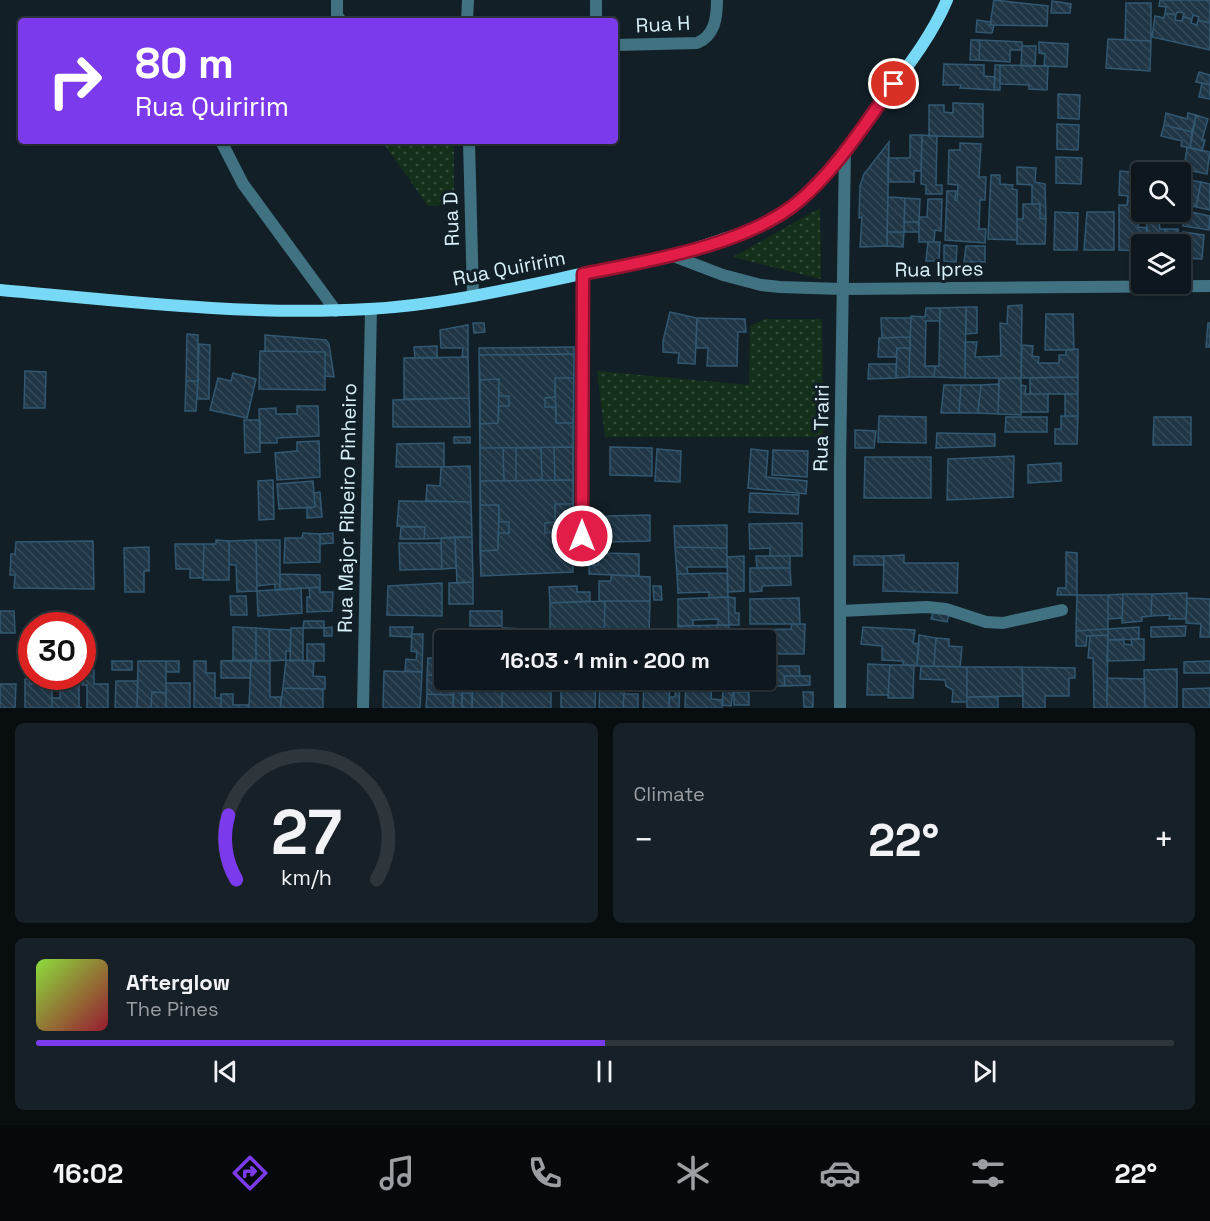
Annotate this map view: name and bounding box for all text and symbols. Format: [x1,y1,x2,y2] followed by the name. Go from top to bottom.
[635,10,691,38] street label: Rua H
[135,37,234,90] text: 80 m
[36,42,114,120] icon: right
[868,58,919,109] pin
[877,67,910,100] icon: arrive
[135,89,289,124] text: Rua Quiririm
[1131,162,1191,294] map controls
[1131,162,1191,222] button: search
[437,191,465,247] street label: Rua D
[1131,234,1191,294] button: layers
[451,244,567,292] street label: Rua Quiririm
[894,255,984,283] street label: Rua Ipres
[332,383,362,633] street label: Rua Major Ribeiro Pinheiro
[807,384,835,472] street label: Rua Trairi
[550,504,614,568] position arrow
[18,612,96,690] speed limit sign: 30
[500,646,710,674] text: 16:03 · 1 min · 200 m
[634,781,705,807] text: Climate
[271,793,342,872] text: 27
[868,812,939,869] text: 22°
[634,819,654,861] text: −
[1154,819,1174,861] text: +
[281,864,332,891] text: km/h
[126,968,230,996] text: Afterglow
[126,996,219,1022] text: The Pines
[209,1055,242,1088] icon: previous
[588,1055,621,1088] icon: pause
[968,1055,1001,1088] icon: next
[229,1152,271,1194] icon: directions
[376,1152,418,1194] icon: music
[524,1152,566,1194] icon: phone
[672,1152,714,1194] icon: climate
[819,1152,861,1194] icon: car
[967,1152,1009,1194] icon: filters
[53,1156,123,1191] text: 16:02
[1114,1156,1157,1191] text: 22°

